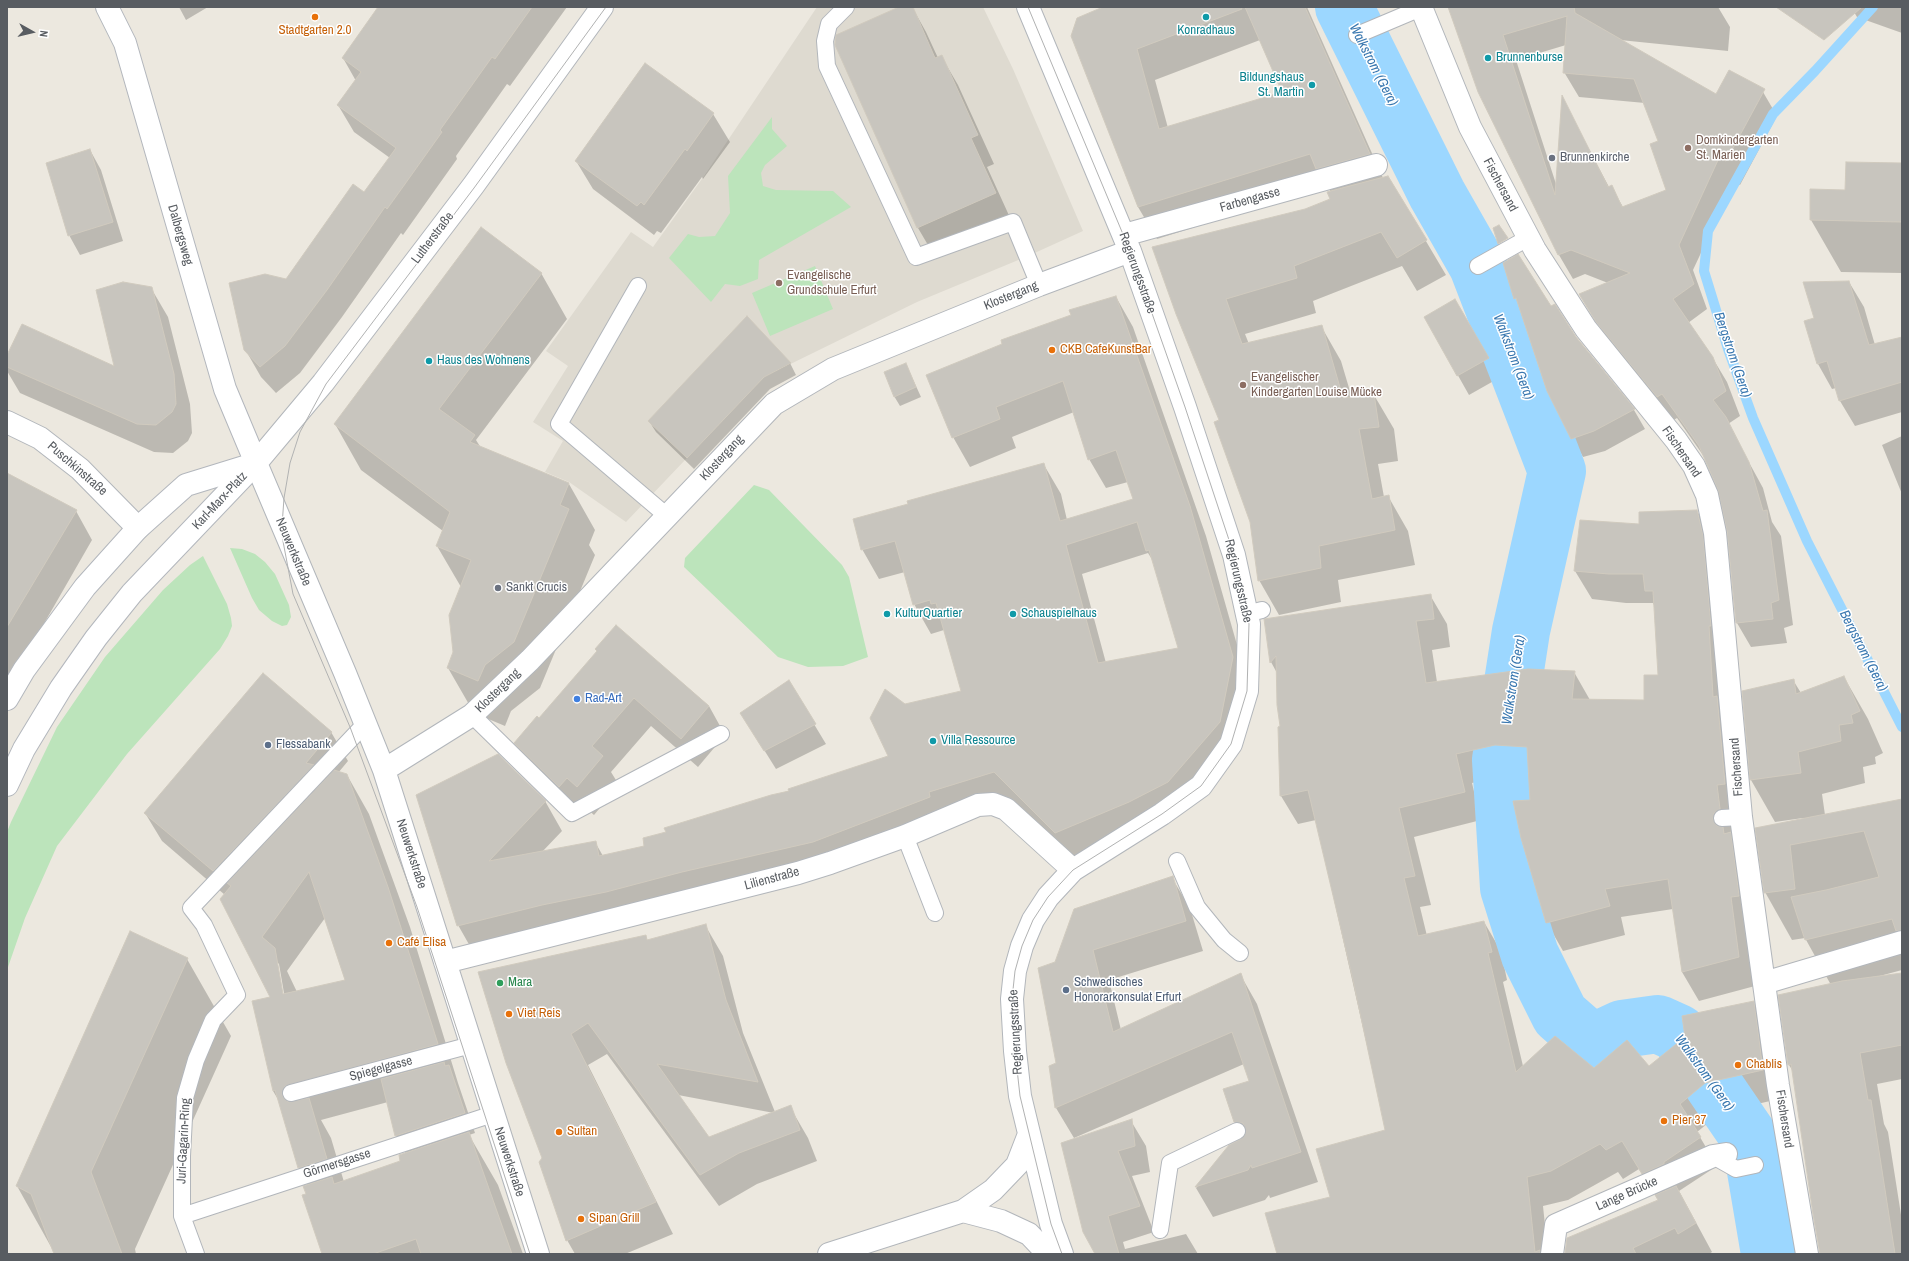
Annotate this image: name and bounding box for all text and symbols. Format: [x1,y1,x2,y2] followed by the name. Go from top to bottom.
[12,12,52,52] north arrow
[310,12,320,22] marker: Stadtgarten 2.0
[1201,12,1211,22] marker: Konradhaus
[1345,21,1401,109] water label: Walkstrom (Gera)
[279,23,351,39] place label: Stadtgarten 2.0
[1177,23,1235,39] place label: Konradhaus
[36,29,51,38] text: N
[1496,50,1563,66] place label: Brunnenburse
[1483,53,1493,63] marker: Brunnenburse
[1239,70,1304,101] place label: Bildungshaus St. Martin
[1307,80,1317,90] marker: Bildungshaus St. Martin
[1696,133,1778,164] place label: Domkindergarten St. Marien
[1683,143,1693,153] marker: Domkindergarten St. Marien
[1560,150,1629,166] place label: Brunnenkirche
[1547,153,1557,163] marker: Brunnenkirche
[1479,155,1521,215] street label: Fischersand
[1218,184,1282,216] street label: Farbengasse
[164,203,196,267] street label: Dalbergsweg
[409,209,457,267] street label: Lutherstraße
[1115,230,1159,316] street label: Regierungsstraße
[787,268,876,299] place label: Evangelische Grundschule Erfurt
[774,278,784,288] marker: Evangelische Grundschule Erfurt
[982,278,1040,314] street label: Klostergang
[1710,310,1754,400] water label: Bergstrom (Gera)
[1489,312,1537,402] water label: Walkstrom (Gera)
[1060,342,1151,358] place label: CKB CafeKunstBar
[1047,345,1057,355] marker: CKB CafeKunstBar
[437,353,530,369] place label: Haus des Wohnens
[424,356,434,366] marker: Haus des Wohnens
[1251,370,1382,401] place label: Evangelischer Kindergarten Louise Mücke
[1238,380,1248,390] marker: Evangelischer Kindergarten Louise Mücke
[1658,423,1704,481] street label: Fischersand
[697,432,747,484] street label: Klostergang
[44,439,110,499] street label: Puschkinstraße
[189,469,251,533] street label: Karl-Marx-Platz
[272,516,314,588] street label: Neuwerkstraße
[1221,538,1255,624] street label: Regierungsstraße
[506,580,567,596] place label: Sankt Crucis
[493,583,503,593] marker: Sankt Crucis
[895,606,962,622] place label: KulturQuartier
[1021,606,1097,622] place label: Schauspielhaus
[1835,607,1891,695] water label: Bergstrom (Gera)
[882,609,892,619] marker: KulturQuartier
[1008,609,1018,619] marker: Schauspielhaus
[1499,634,1529,726] water label: Walkstrom (Gera)
[472,666,524,716] street label: Klostergang
[585,691,622,707] place label: Rad-Art
[572,694,582,704] marker: Rad-Art
[941,733,1015,749] place label: Villa Ressource
[928,736,938,746] marker: Villa Ressource
[276,737,331,753] place label: Flessabank
[1727,737,1747,797] street label: Fischersand
[263,740,273,750] marker: Flessabank
[392,817,430,891] street label: Neuwerkstraße
[743,864,801,894] street label: Lilienstraße
[397,935,446,951] place label: Café Elisa
[384,938,394,948] marker: Café Elisa
[508,975,532,991] place label: Mara
[1074,975,1181,1006] place label: Schwedisches Honorarkonsulat Erfurt
[495,978,505,988] marker: Mara
[1061,985,1071,995] marker: Schwedisches Honorarkonsulat Erfurt
[1006,989,1026,1075] street label: Regierungsstraße
[517,1006,561,1022] place label: Viet Reis
[504,1009,514,1019] marker: Viet Reis
[1671,1032,1737,1114] water label: Walkstrom (Gera)
[348,1053,414,1085] street label: Spiegelgasse
[1746,1057,1782,1073] place label: Chablis
[1733,1060,1743,1070] marker: Chablis
[1772,1089,1796,1149] street label: Fischersand
[174,1098,194,1184] street label: Juri-Gagarin-Ring
[1672,1113,1706,1129] place label: Pier 37
[1659,1116,1669,1126] marker: Pier 37
[567,1124,597,1140] place label: Sultan
[490,1125,528,1199] street label: Neuwerkstraße
[554,1127,564,1137] marker: Sultan
[301,1146,373,1182] street label: Görmersgasse
[1594,1173,1660,1215] street label: Lange Brücke
[589,1211,639,1227] place label: Sipan Grill
[576,1214,586,1224] marker: Sipan Grill

